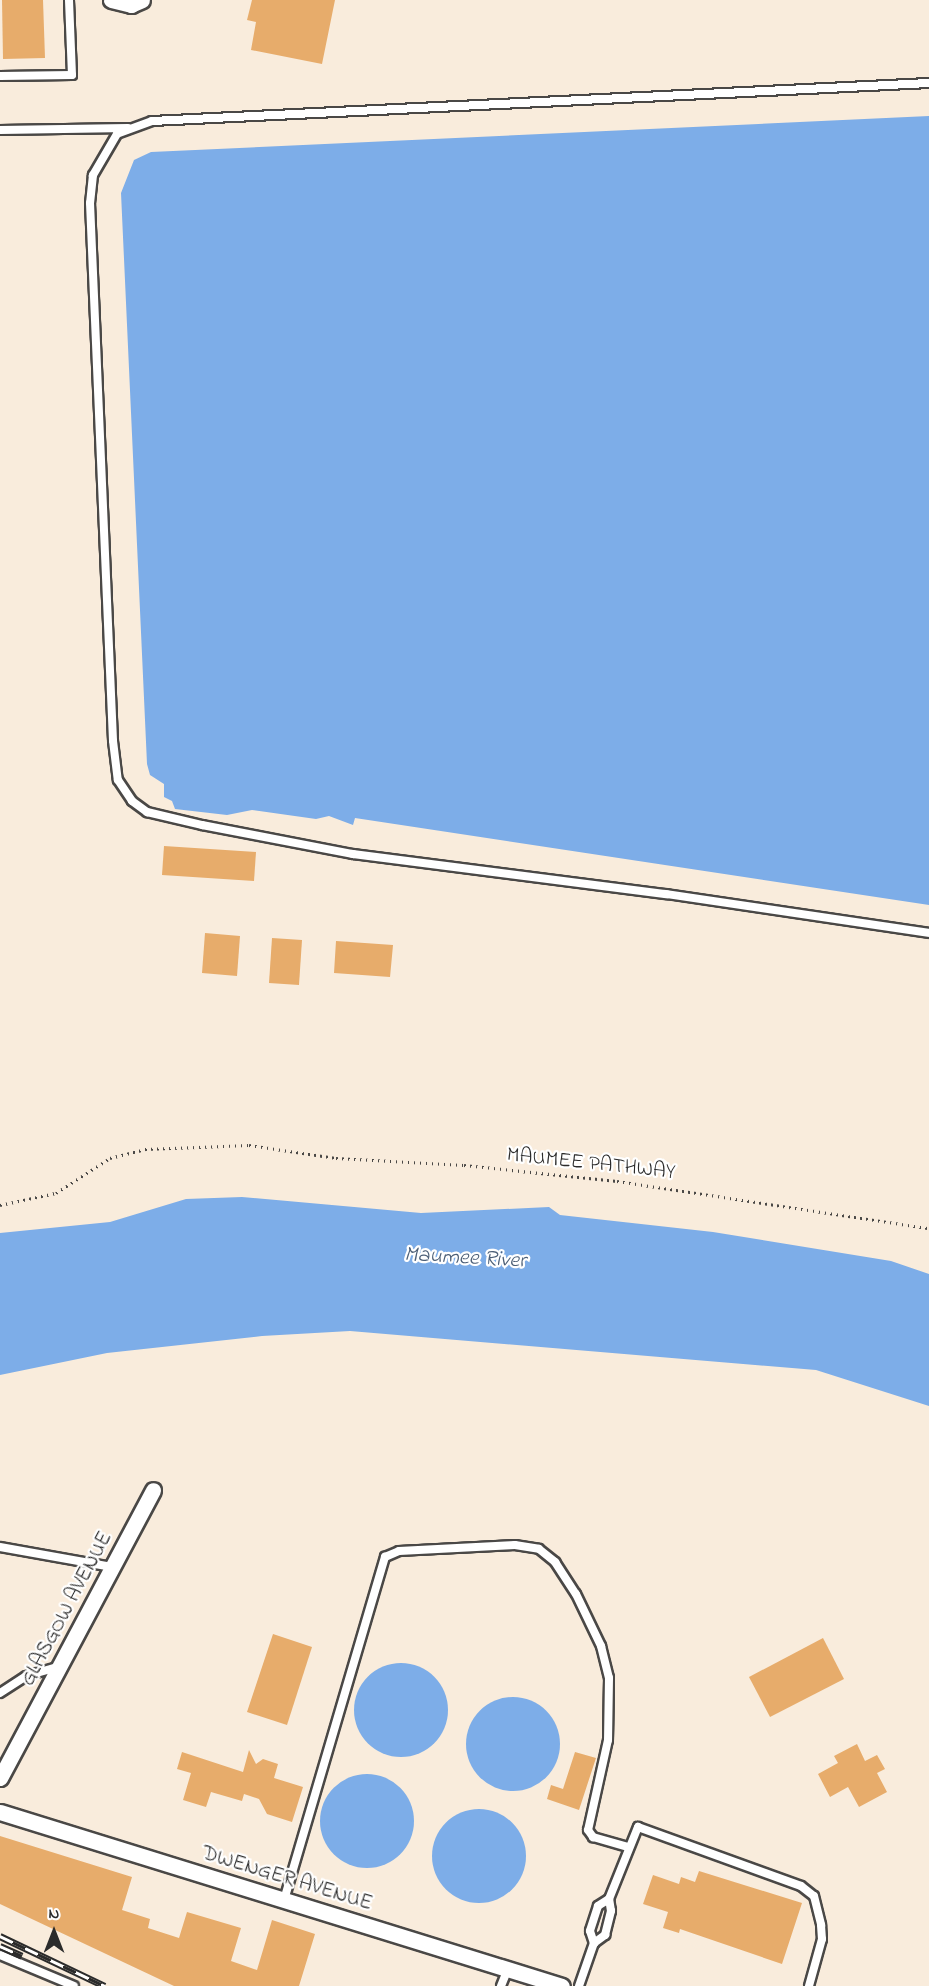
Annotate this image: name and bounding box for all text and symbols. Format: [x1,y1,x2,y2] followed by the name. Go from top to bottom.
[505,1143,677,1185] street label: MAUMEE PATHWAY
[403,1243,527,1275] water label: Maumee River
[16,1528,118,1690] street label: GLASGOW AVENUE
[199,1841,375,1917] street label: DWENGER AVENUE
[24,1902,84,1962] north arrow
[49,1902,59,1926] text: N

